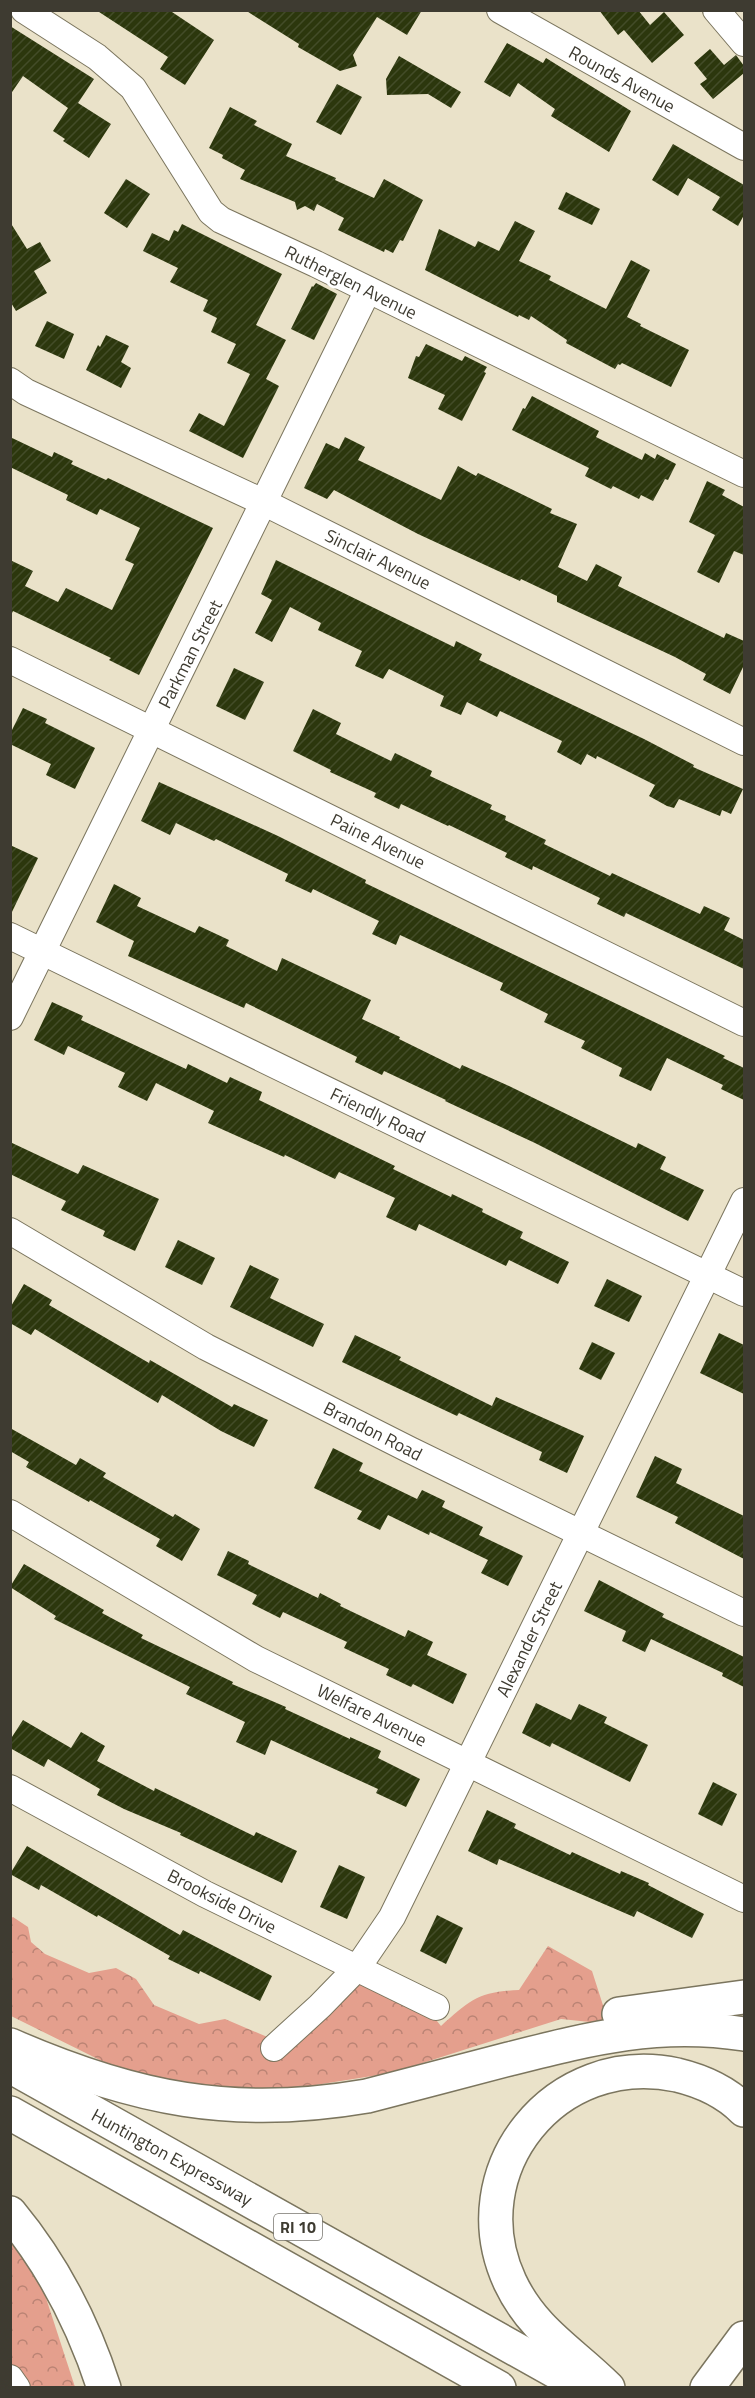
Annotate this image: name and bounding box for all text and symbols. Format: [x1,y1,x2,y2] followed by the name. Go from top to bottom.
[564,39,680,119] street label: Rounds Avenue
[280,238,422,326] street label: Rutherglen Avenue
[320,522,436,596] street label: Sinclair Avenue
[151,594,229,713] street label: Parkman Street
[326,806,430,876] street label: Paine Avenue
[326,1080,430,1150] street label: Friendly Road
[319,1395,427,1467] street label: Brandon Road
[489,1576,569,1701] street label: Alexander Street
[313,1677,431,1753] street label: Welfare Avenue
[163,1862,281,1940] street label: Brookside Drive
[86,2101,258,2213] street label: Huntington Expressway
[274,2214,322,2240] road number: RI 10

